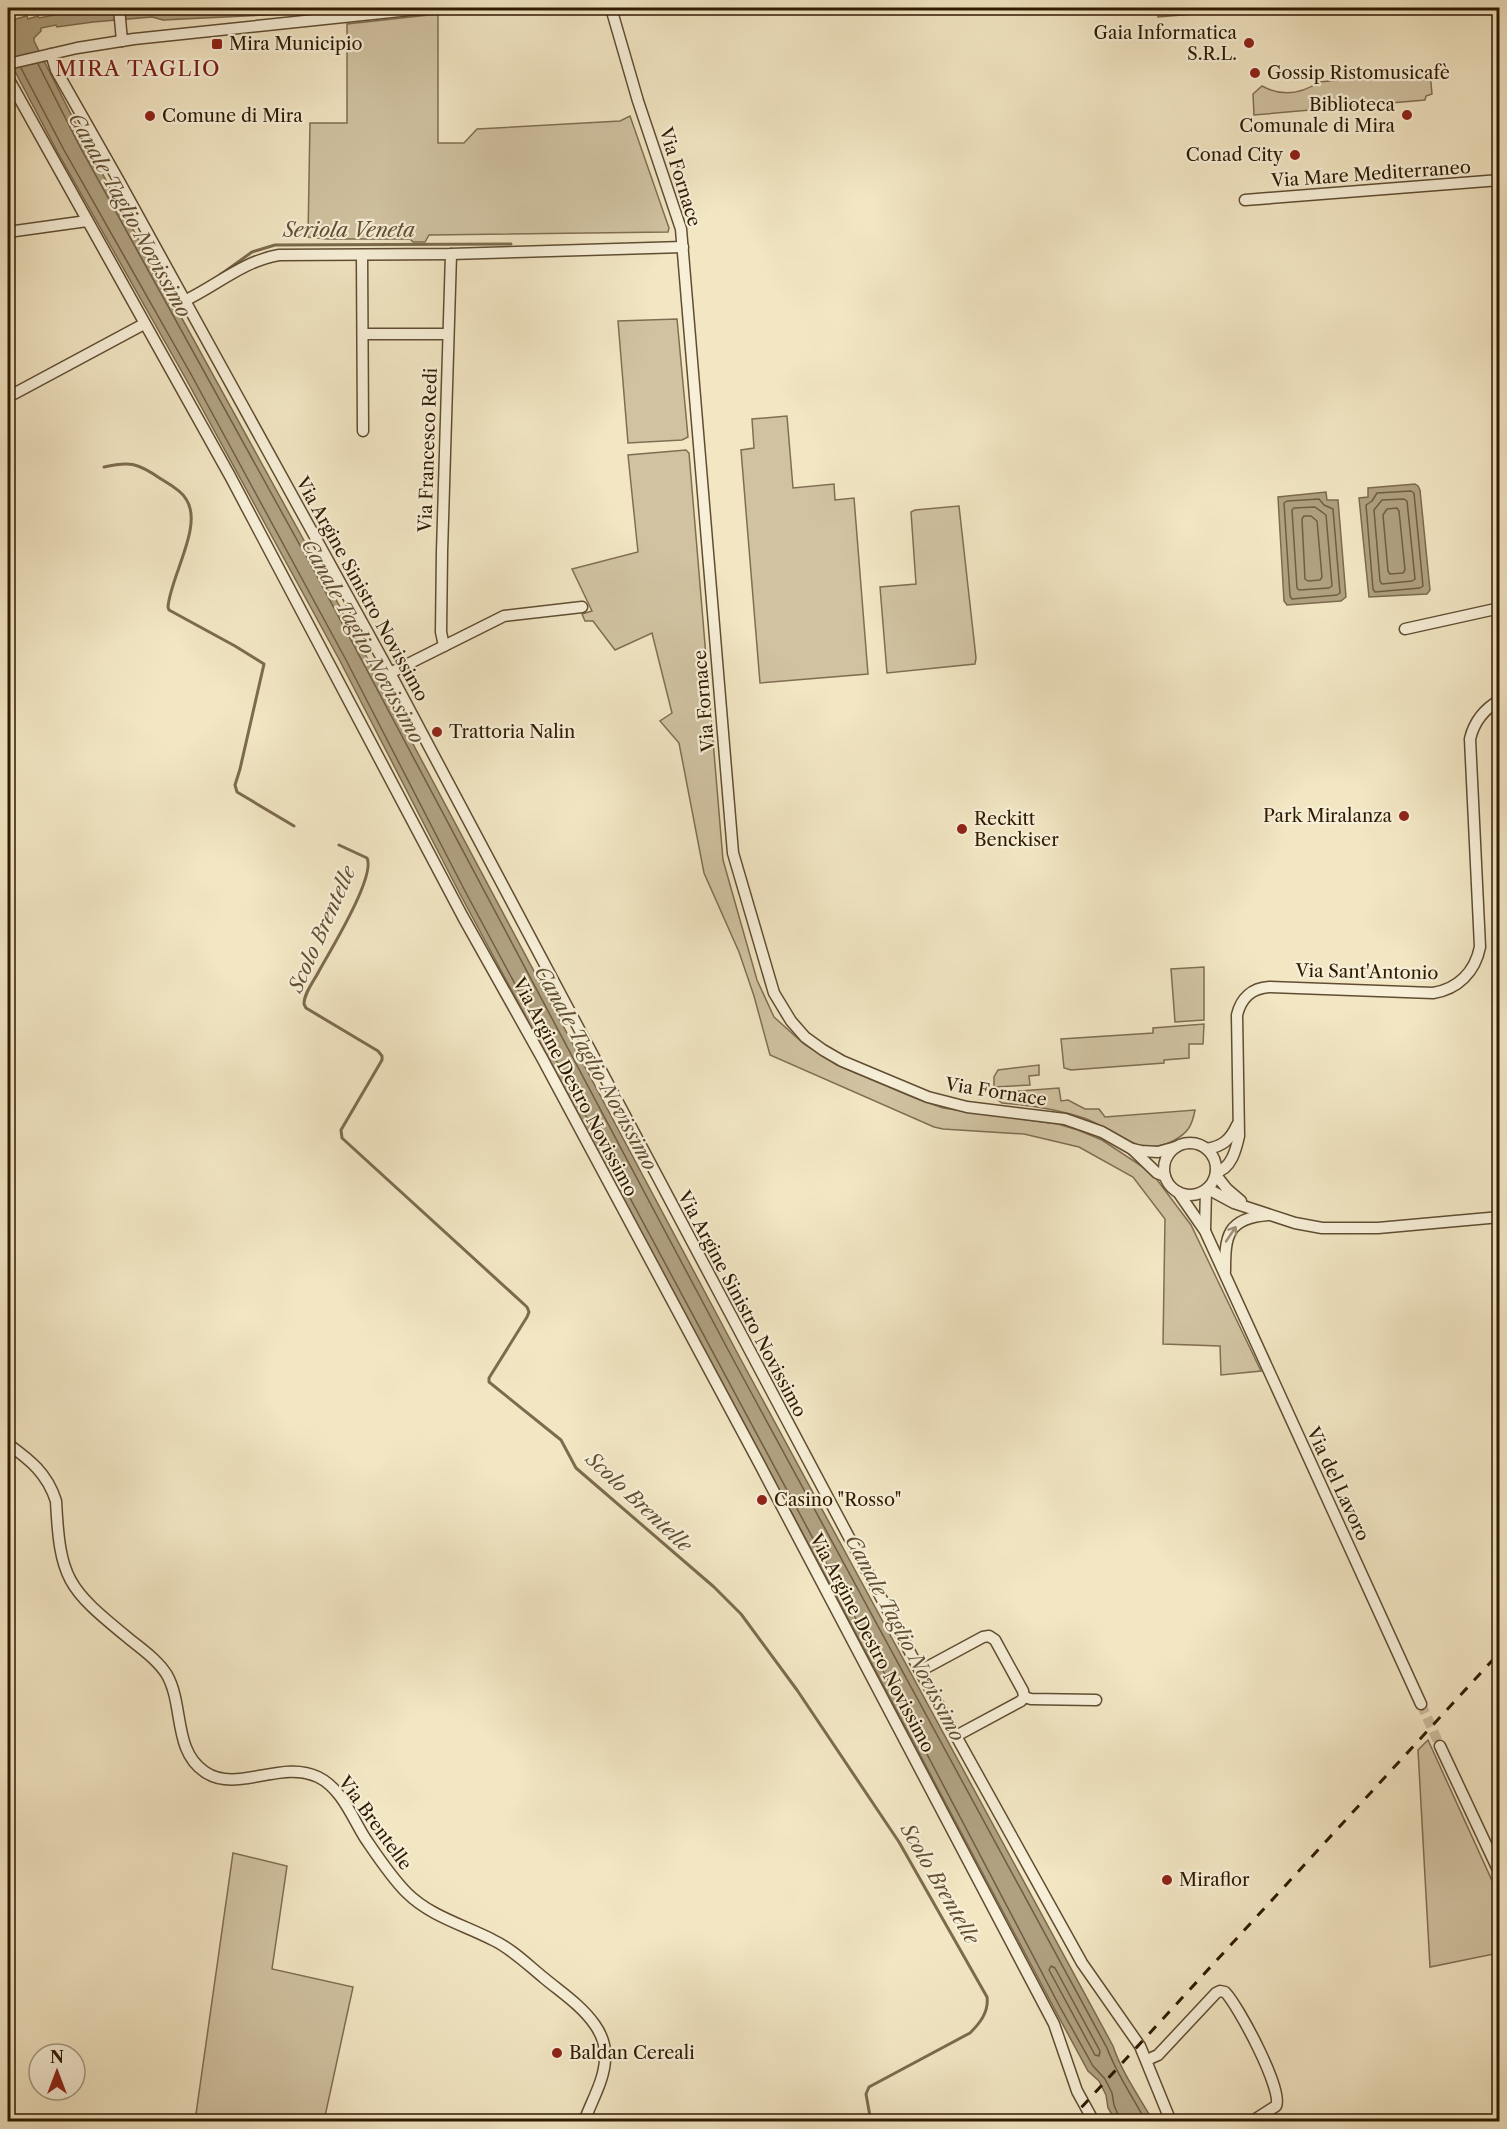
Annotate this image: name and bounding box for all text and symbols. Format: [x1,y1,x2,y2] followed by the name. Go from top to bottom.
[1094,22,1237,65] place label: Gaia Informatica S.R.L.
[229,33,363,55] place label: Mira Municipio
[1242,36,1256,50] marker: Gaia Informatica S.R.L.
[210,37,224,51] marker: Mira Municipio
[55,56,221,81] district label: MIRA TAGLIO
[1267,62,1450,84] place label: Gossip Ristomusicafè
[1248,66,1262,80] marker: Gossip Ristomusicafè
[1239,94,1395,137] place label: Biblioteca Comunale di Mira
[162,105,303,127] place label: Comune di Mira
[64,108,196,322] water label: Canale Taglio Novissimo
[1400,108,1414,122] marker: Biblioteca Comunale di Mira
[143,109,157,123] marker: Comune di Mira
[654,124,705,229] street label: Via Fornace
[1186,144,1284,166] place label: Conad City
[1288,148,1302,162] marker: Conad City
[1269,156,1472,192] street label: Via Mare Mediterraneo
[282,218,415,242] water label: Seriola Veneta
[414,367,442,534] street label: Via Francesco Redi
[291,472,433,705] street label: Via Argine Sinistro Novissimo
[297,534,429,748] water label: Canale Taglio Novissimo
[689,649,720,754] street label: Via Fornace
[449,721,575,743] place label: Trattoria Nalin
[430,725,444,739] marker: Trattoria Nalin
[1263,805,1393,827] place label: Park Miralanza
[974,808,1059,851] place label: Reckitt Benckiser
[1397,809,1411,823] marker: Park Miralanza
[955,822,969,836] marker: Reckitt Benckiser
[283,861,361,997] water label: Scolo Brentelle
[1294,960,1439,984] street label: Via Sant'Antonio
[530,961,662,1175] water label: Canale Taglio Novissimo
[507,973,642,1200] street label: Via Argine Destro Novissimo
[943,1073,1048,1111] street label: Via Fornace
[672,1186,811,1421] street label: Via Argine Sinistro Novissimo
[1225,1225,1238,1242] one-way arrow
[1302,1423,1374,1544] street label: Via del Lavoro
[581,1446,698,1558] water label: Scolo Brentelle
[774,1489,901,1511] place label: Casino "Rosso"
[755,1493,769,1507] marker: Casino "Rosso"
[804,1529,939,1756] street label: Via Argine Destro Novissimo
[840,1531,970,1745] water label: Canale Taglio Novissimo
[333,1771,417,1874] street label: Via Brentelle
[895,1818,985,1950] water label: Scolo Brentelle
[1179,1869,1250,1891] place label: Miraflor
[1160,1873,1174,1887] marker: Miraflor
[27,2042,87,2102] north arrow
[569,2042,695,2064] place label: Baldan Cereali
[550,2046,564,2060] marker: Baldan Cereali
[50,2047,64,2067] text: N

